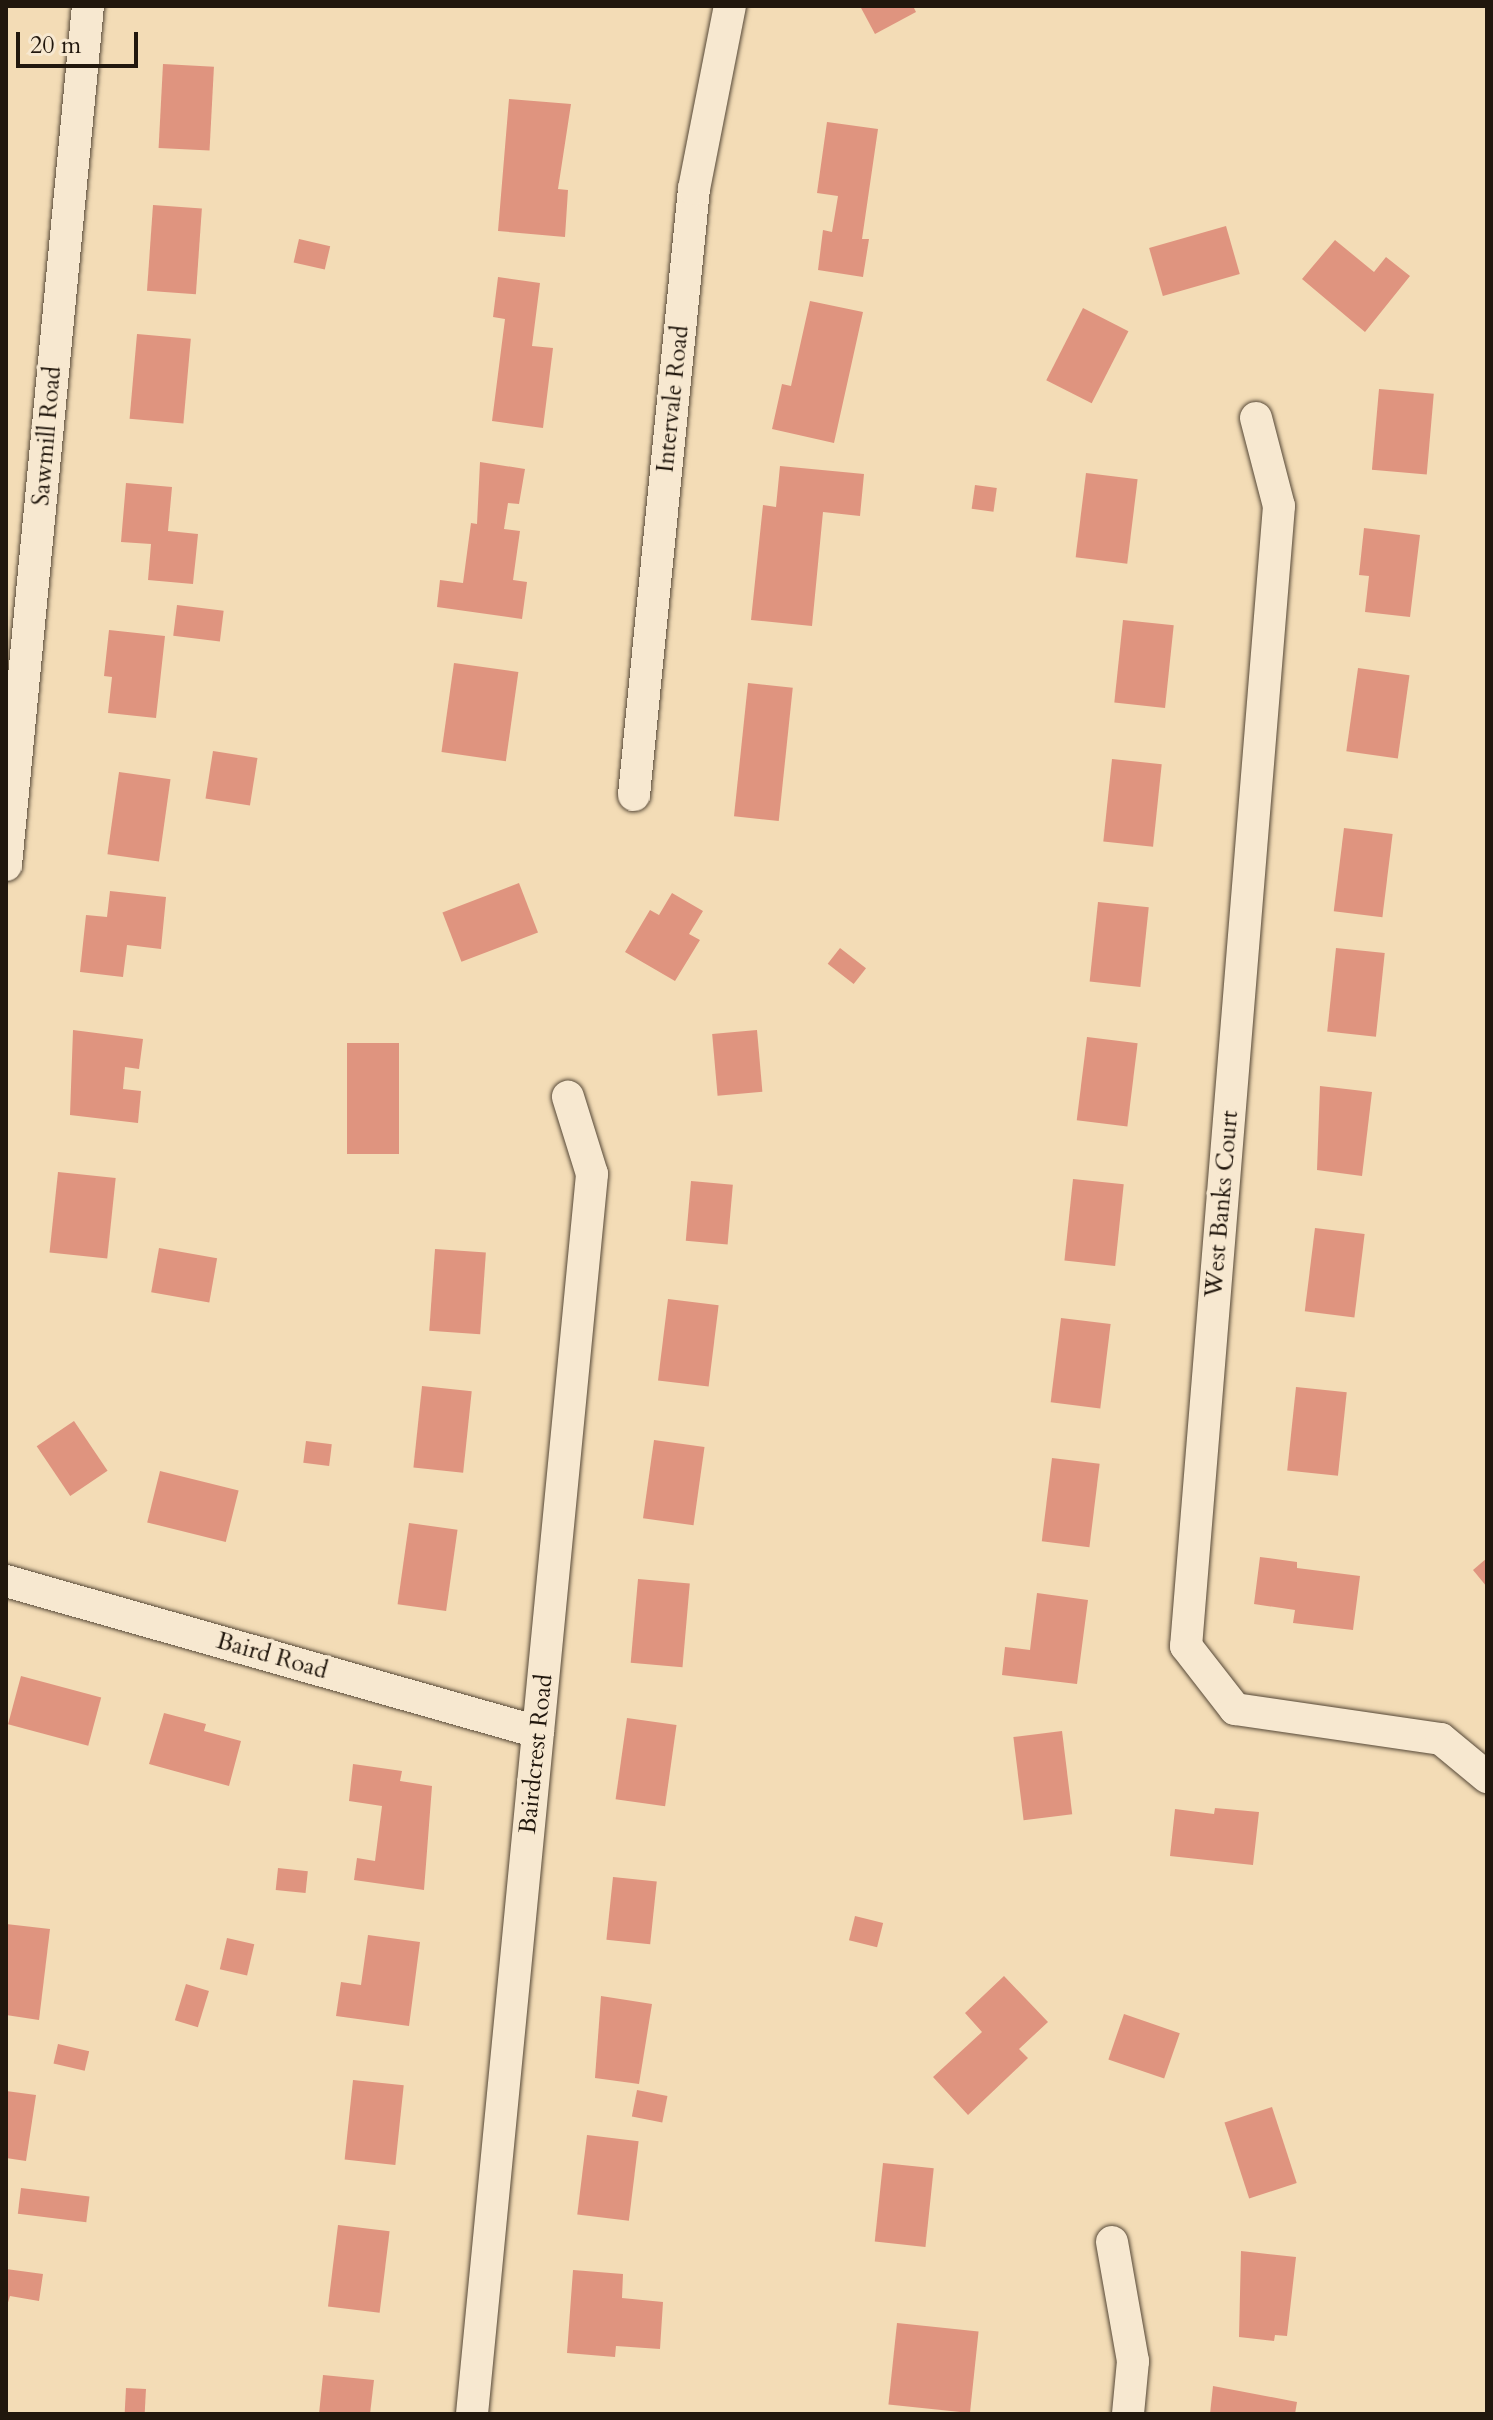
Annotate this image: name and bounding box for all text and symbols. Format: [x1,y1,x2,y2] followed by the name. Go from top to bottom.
[20,16,142,66] scale bar
[30,29,81,62] text: 20 m
[651,324,695,474] street label: Intervale Road
[27,365,67,507] street label: Sawmill Road
[1199,1109,1245,1299] street label: West Banks Court
[213,1626,331,1686] street label: Baird Road
[513,1673,559,1835] street label: Bairdcrest Road

